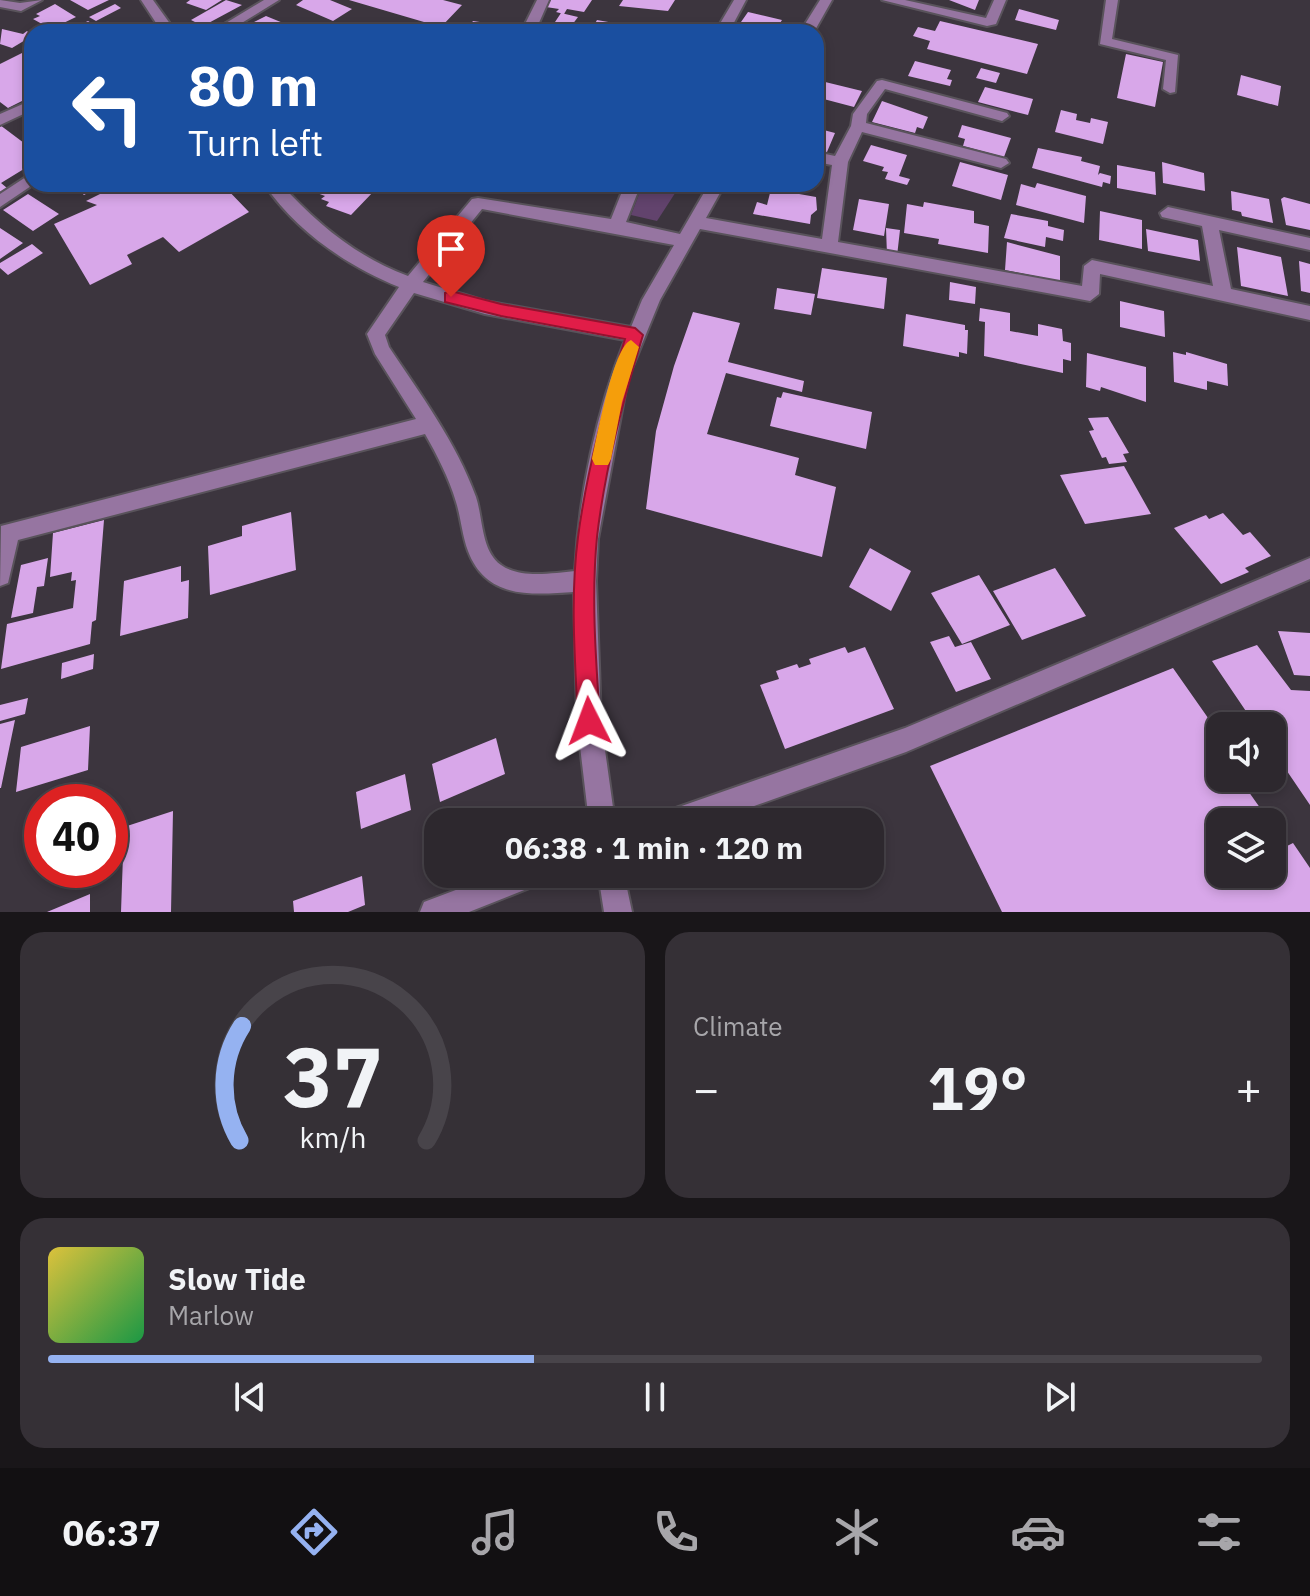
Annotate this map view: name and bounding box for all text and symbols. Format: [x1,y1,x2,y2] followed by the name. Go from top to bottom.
[188,49,318,121] text: 80 m
[56,56,160,160] icon: left
[188,119,323,166] text: Turn left
[417,215,485,297] pin
[429,227,473,271] icon: arrive
[547,679,631,763] position arrow
[1206,712,1286,888] map controls
[1206,712,1286,792] button: sound
[24,784,128,888] speed limit sign: 40
[1206,808,1286,888] button: layers
[505,828,803,867] text: 06:38 · 1 min · 120 m
[693,1009,783,1043] text: Climate
[283,1022,382,1130] text: 37
[927,1048,1028,1127] text: 19°
[693,1060,719,1117] text: −
[1236,1060,1262,1117] text: +
[299,1119,366,1156] text: km/h
[168,1259,306,1298] text: Slow Tide
[168,1298,254,1332] text: Marlow
[228,1375,272,1419] icon: previous
[633,1375,677,1419] icon: pause
[1038,1375,1082,1419] icon: next
[286,1504,342,1560] icon: directions
[467,1504,523,1560] icon: music
[648,1504,704,1560] icon: phone
[829,1504,885,1560] icon: climate
[1010,1504,1066,1560] icon: car
[1191,1504,1247,1560] icon: filters
[63,1509,161,1556] text: 06:37

